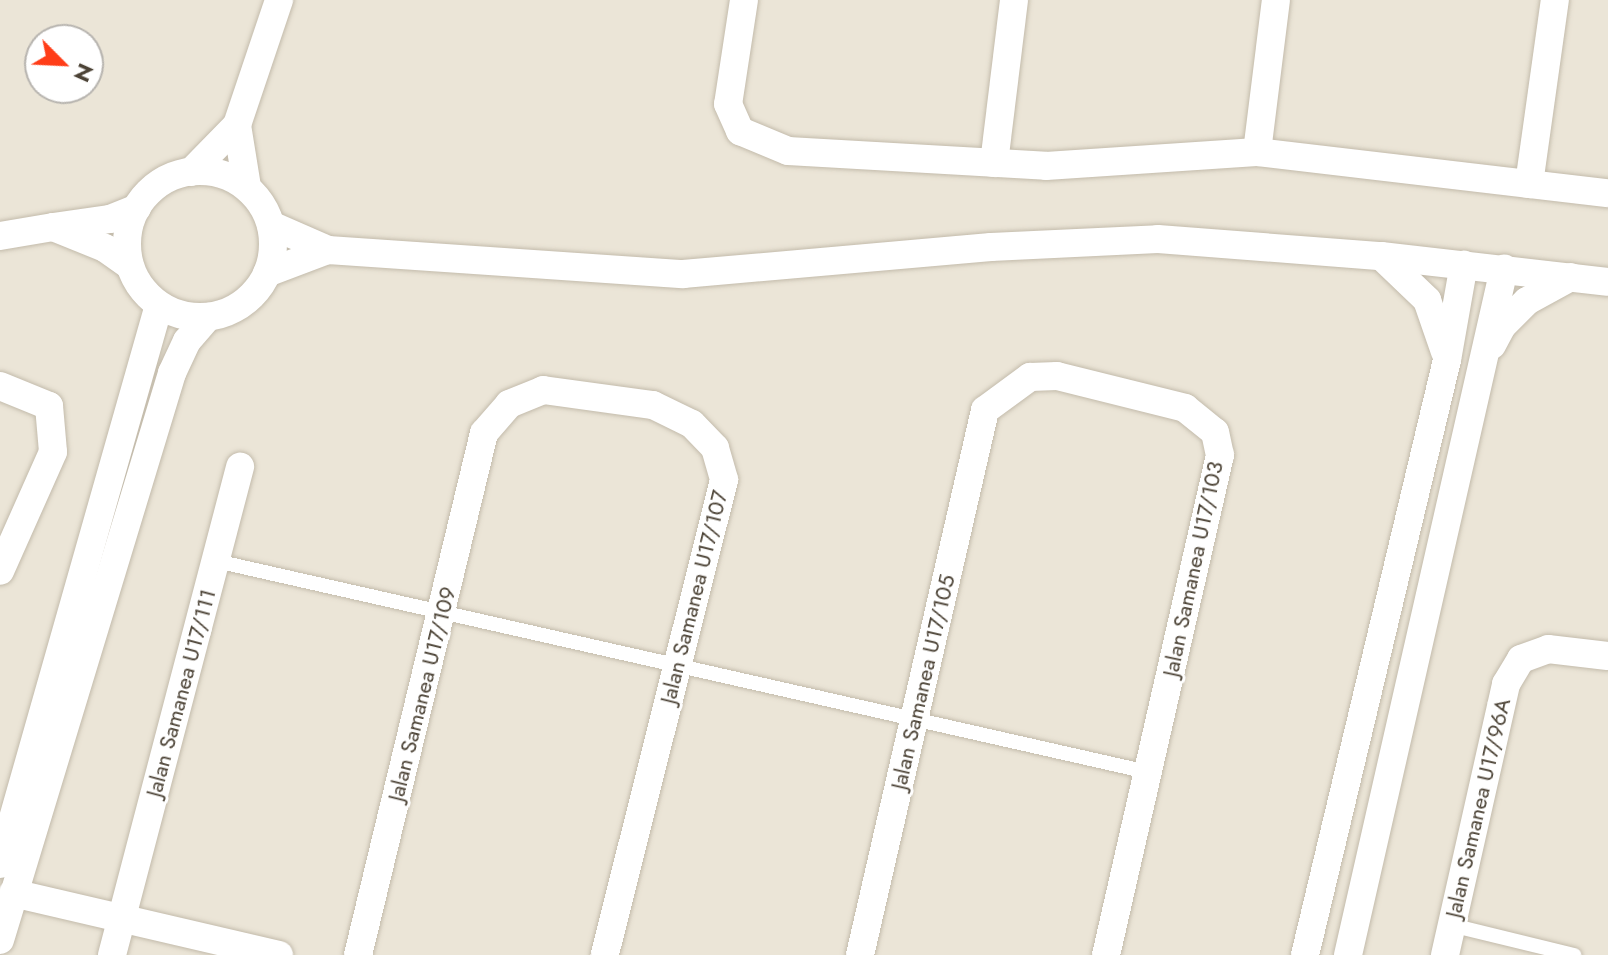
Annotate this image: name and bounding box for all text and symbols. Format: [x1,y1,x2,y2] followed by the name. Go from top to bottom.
[24,24,104,104] north arrow
[66,58,102,87] text: N
[1157,459,1229,679] street label: Jalan Samanea U17/103
[655,488,733,706] street label: Jalan Samanea U17/107
[885,572,961,792] street label: Jalan Samanea U17/105
[383,584,461,804] street label: Jalan Samanea U17/109
[141,586,221,800] street label: Jalan Samanea U17/111
[1440,696,1516,920] street label: Jalan Samanea U17/96A

